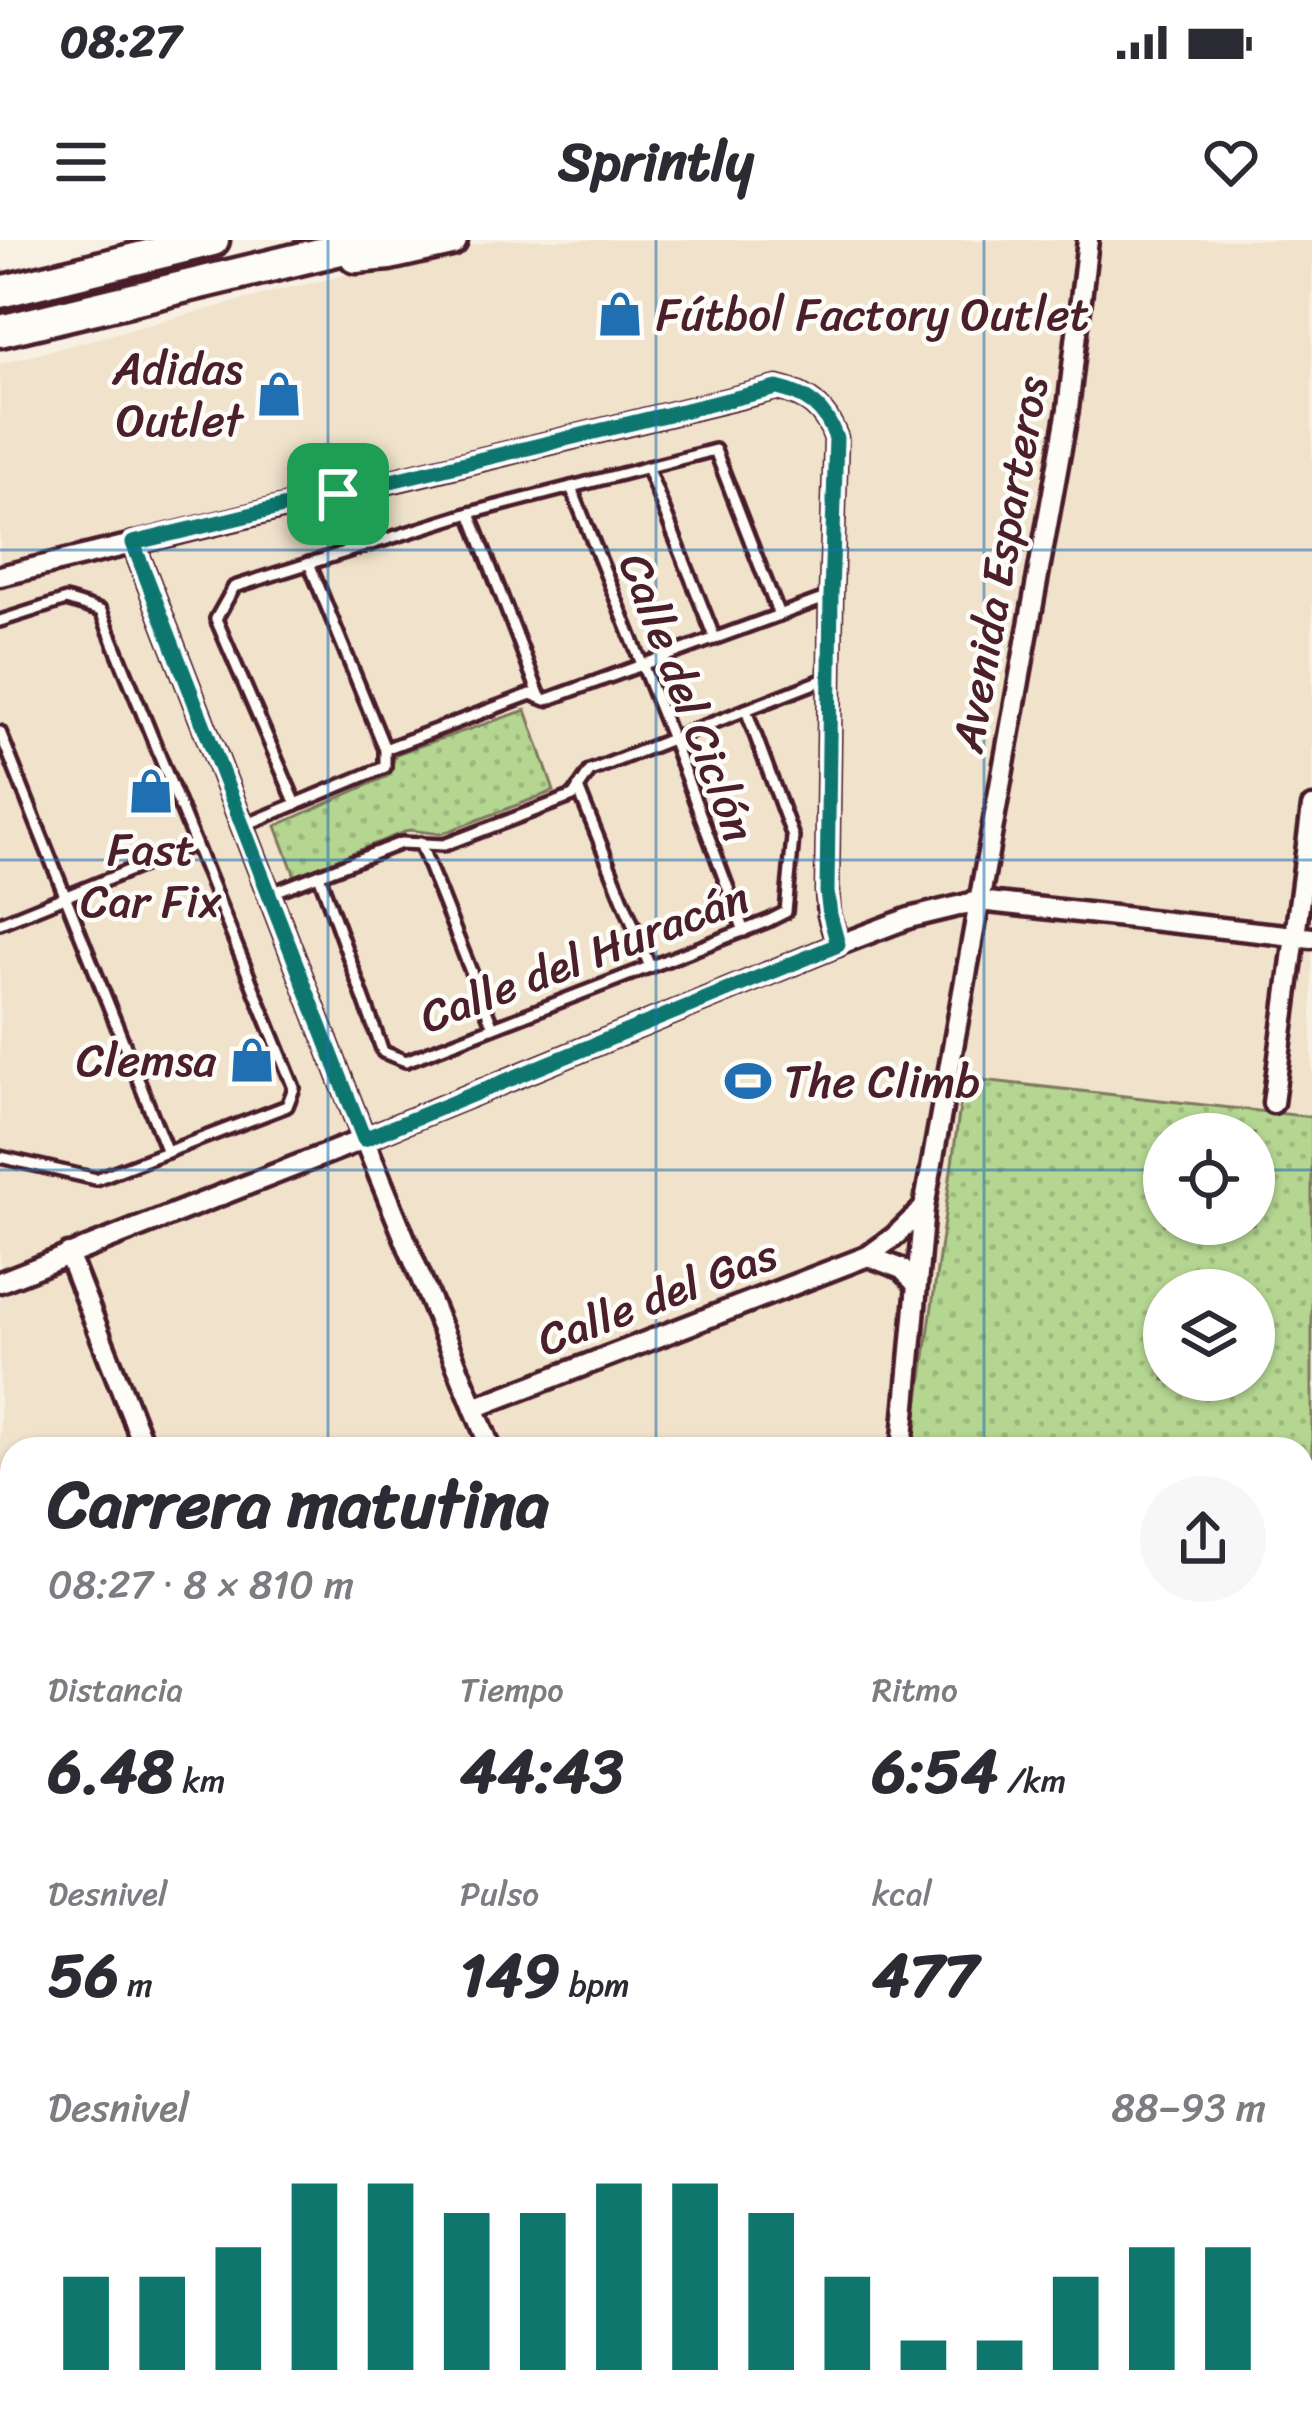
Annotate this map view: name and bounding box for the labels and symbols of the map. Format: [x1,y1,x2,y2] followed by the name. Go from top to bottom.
[656,275,1089,355] place label: Fútbol Factory Outlet
[595,289,645,339] shop icon: Fútbol Factory Outlet
[112,329,245,461] place label: Adidas Outlet
[254,369,304,419] shop icon: Adidas Outlet
[927,369,1073,760] street label: Avenida Esparteros
[287,443,389,545] pin
[595,541,779,854] street label: Calle del Ciclón
[126,766,176,816] shop icon: Fast Car Fix
[81,810,222,942] place label: Fast Car Fix
[408,857,761,1057] street label: Calle del Huracán
[76,1021,216,1101] place label: Clemsa
[227,1035,277,1085] shop icon: Clemsa
[784,1042,980,1122] place label: The Climb
[723,1056,773,1106] sports icon: The Climb
[525,1214,790,1380] street label: Calle del Gas

